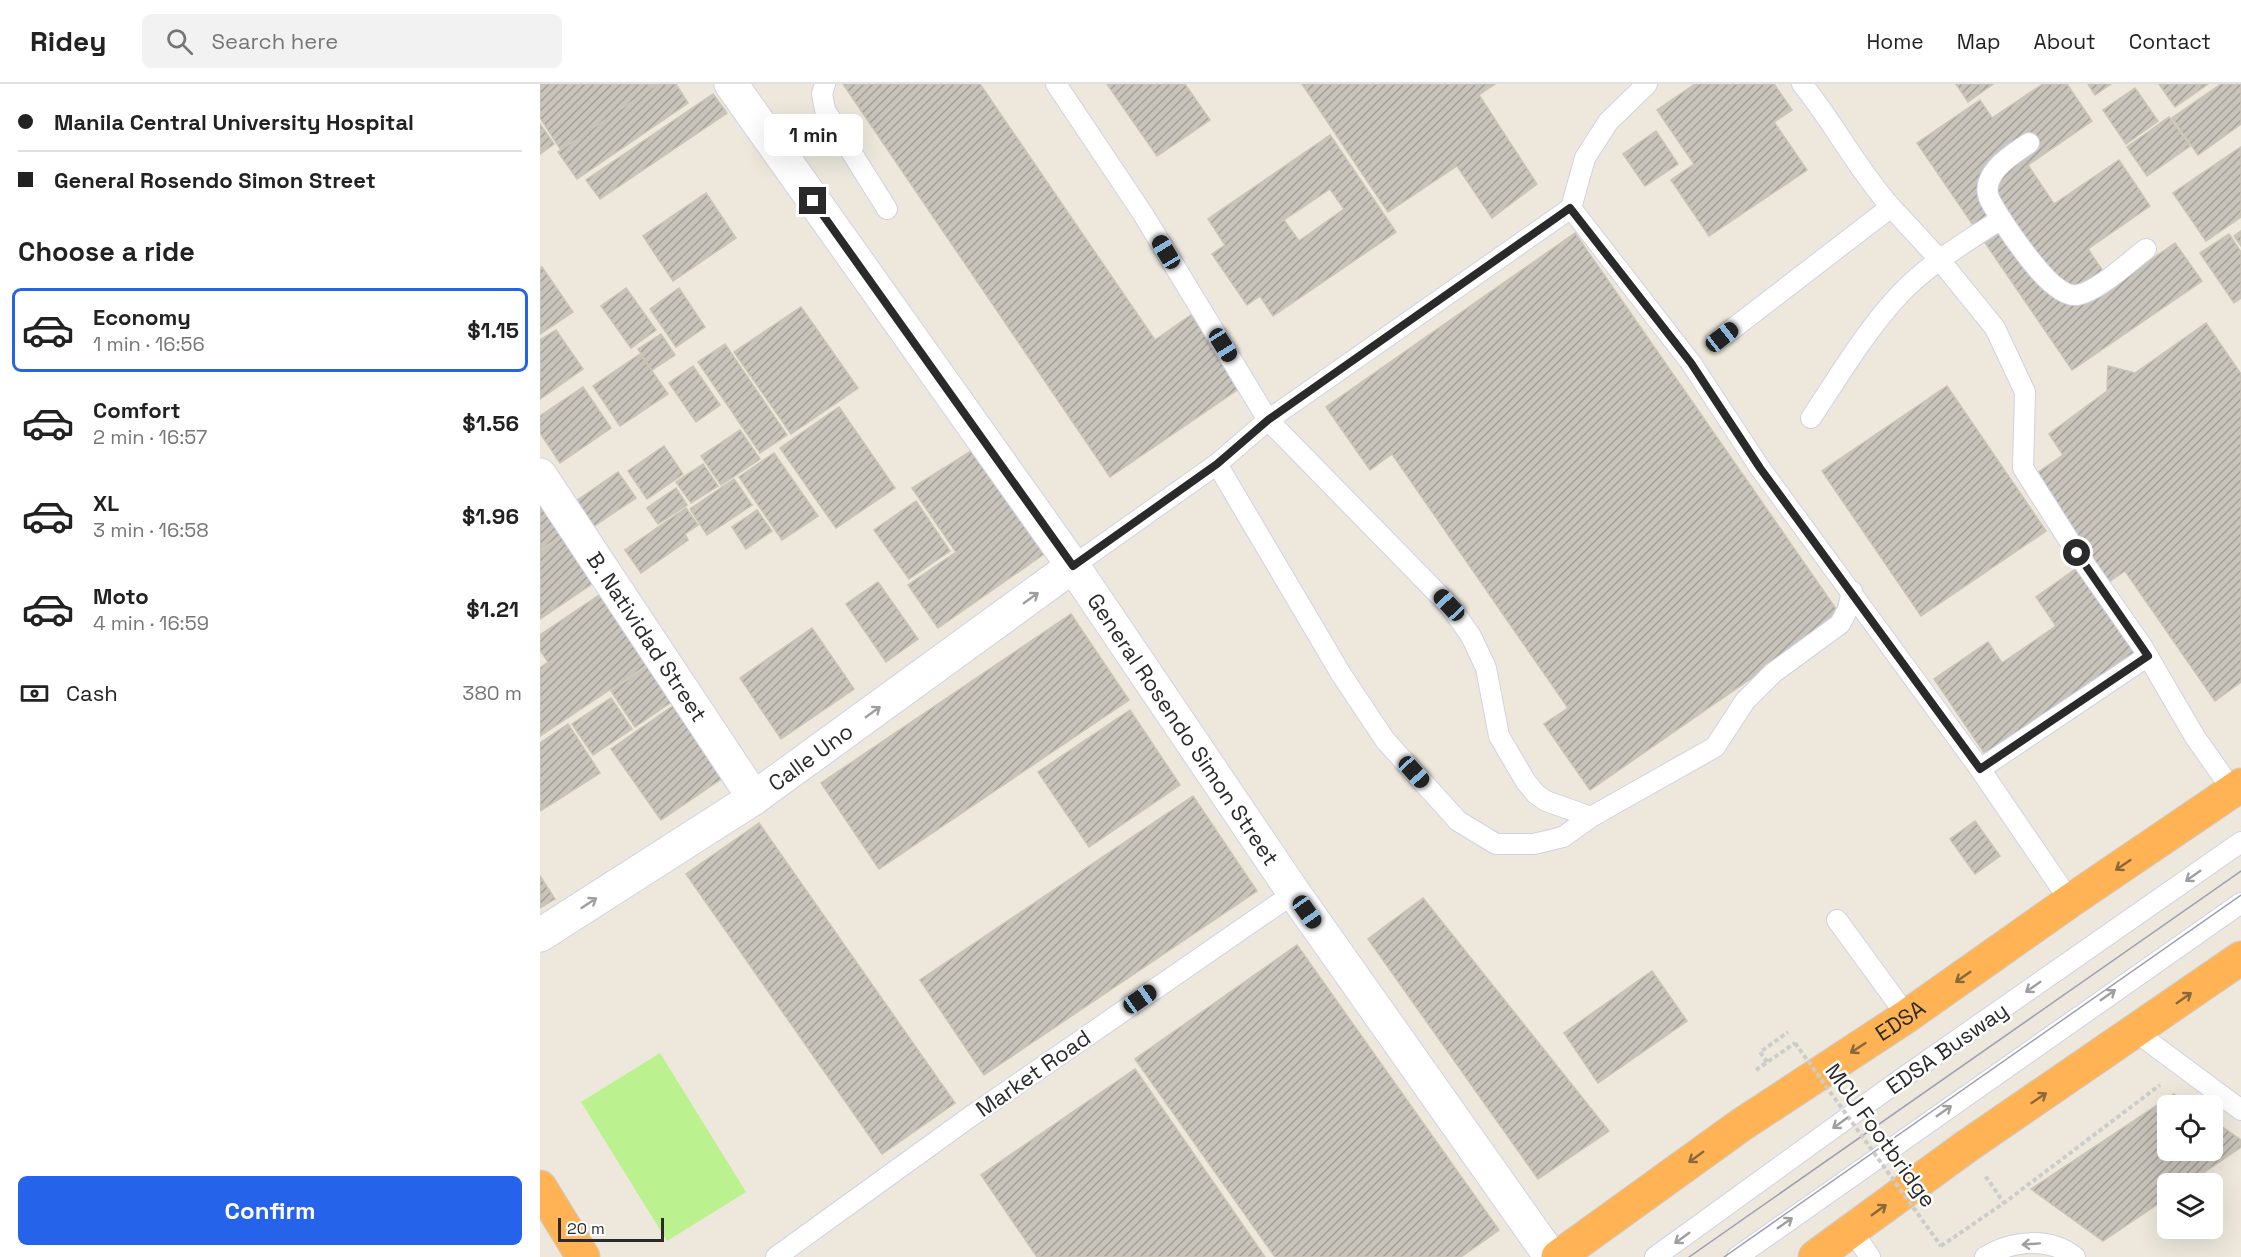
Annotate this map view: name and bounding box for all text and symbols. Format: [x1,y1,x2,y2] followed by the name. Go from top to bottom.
[142,14,562,68] search box
[30,23,106,59] text: Ridey
[163,25,196,58] icon: search
[211,27,338,55] text: Search here
[1866,28,1924,55] text: Home
[1957,28,2001,55] text: Map
[2034,28,2096,55] text: About
[2129,28,2211,55] text: Contact
[54,108,414,136] text: Manila Central University Hospital
[764,114,862,156] callout: 1 min
[789,122,838,148] text: 1 min
[54,166,376,194] text: General Rosendo Simon Street
[799,187,826,214] route end
[1149,232,1183,272] car
[18,234,195,269] text: Choose a ride
[21,303,75,357] icon: car
[93,303,191,331] text: Economy
[467,316,519,344] text: $1.15
[1702,319,1742,355] car
[1206,325,1240,365] car
[93,331,205,357] text: 1 min · 16:56
[21,396,75,450] icon: car
[93,396,181,424] text: Comfort
[462,409,519,437] text: $1.56
[93,424,207,450] text: 2 min · 16:57
[21,489,75,543] icon: car
[93,489,119,517] text: XL
[462,502,519,530] text: $1.96
[93,517,209,543] text: 3 min · 16:58
[2063,539,2090,566] route start
[581,546,714,727] street label: B. Natividad Street
[21,582,75,636] icon: car
[93,582,149,610] text: Moto
[1430,586,1468,624] car
[1081,588,1285,871] street label: General Rosendo Simon Street
[1022,591,1038,604] one-way arrow
[466,595,519,623] text: $1.21
[93,610,209,636] text: 4 min · 16:59
[18,677,51,710] icon: cash
[66,679,118,707] text: Cash
[462,680,522,706] text: 380 m
[864,706,880,718] one-way arrow
[763,717,858,797] street label: Calle Uno
[1395,753,1433,791] car
[2115,859,2132,871] one-way arrow
[2185,870,2202,882] one-way arrow
[1289,892,1325,932] car
[580,897,597,909] one-way arrow
[1955,971,1972,983] one-way arrow
[1120,981,1160,1017] car
[2025,981,2042,993] one-way arrow
[2100,989,2116,1001] one-way arrow
[2175,992,2191,1004] one-way arrow
[1870,994,1931,1047] street label: EDSA
[1881,996,2013,1100] street label: EDSA Busway
[970,1023,1096,1123] street label: Market Road
[1850,1043,1867,1055] one-way arrow
[1819,1057,1943,1213] street label: MCU Footbridge
[2030,1091,2047,1104] one-way arrow
[2157,1095,2223,1239] map controls
[2157,1095,2223,1161] button: locate
[1935,1105,1952,1117] one-way arrow
[1832,1117,1848,1129] one-way arrow
[1689,1151,1705,1163] one-way arrow
[2157,1173,2223,1239] button: layers
[18,1176,522,1245] button: Confirm
[1871,1204,1887,1216] one-way arrow
[558,1215,664,1242] scale bar
[1776,1217,1792,1229] one-way arrow
[567,1218,605,1239] text: 20 m
[1674,1231,1690,1244] one-way arrow
[2021,1239,2041,1250] one-way arrow

